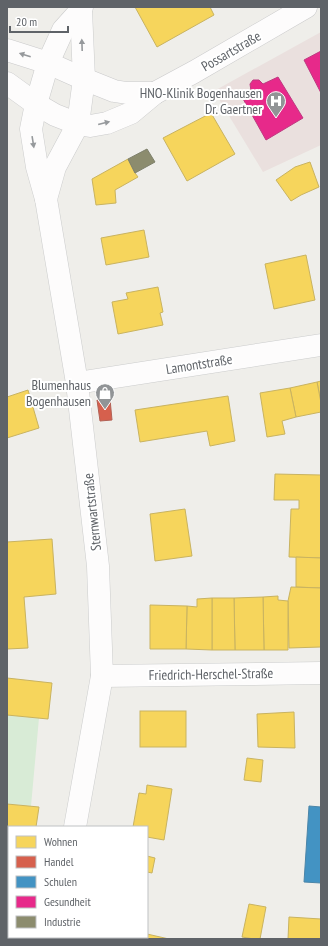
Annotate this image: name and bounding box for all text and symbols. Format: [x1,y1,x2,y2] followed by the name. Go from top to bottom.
[10,8,68,34] scale bar
[16,14,37,29] text: 20 m
[198,27,264,75] street label: Possartstraße
[79,39,86,51] one-way arrow
[18,52,30,58] one-way arrow
[140,84,262,118] place label: HNO-Klinik Bogenhausen Dr. Gaertner
[265,90,287,118] hospital icon: HNO-Klinik Bogenhausen Dr. Gaertner
[98,120,110,126] one-way arrow
[30,136,36,148] one-way arrow
[164,350,234,378] street label: Lamontstraße
[26,376,91,410] place label: Blumenhaus Bogenhausen
[94,382,116,410] shop icon: Blumenhaus Bogenhausen
[79,472,105,552] street label: Sternwartstraße
[149,664,274,684] street label: Friedrich-Herschel-Straße
[8,826,148,938] legend
[44,834,78,849] text: Wohnen
[44,854,74,869] text: Handel
[44,874,77,889] text: Schulen
[44,894,91,909] text: Gesundheit
[44,914,81,929] text: Industrie

